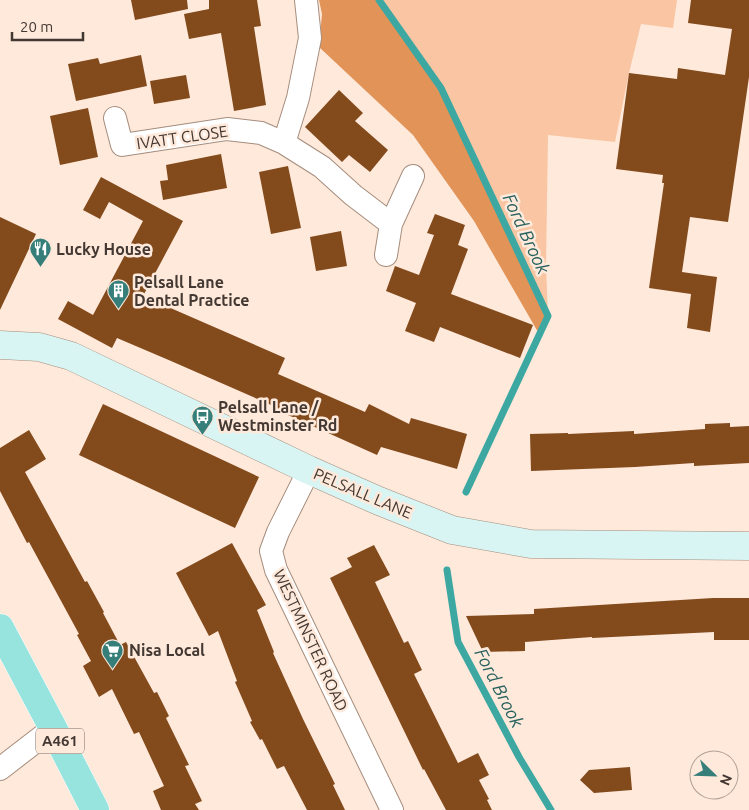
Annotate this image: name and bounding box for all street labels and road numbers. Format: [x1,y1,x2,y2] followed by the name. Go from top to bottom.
[135,122,229,152] street label: IVATT CLOSE
[311,464,415,522] street label: PELSALL LANE
[270,566,352,714] street label: WESTMINSTER ROAD
[36,728,84,754] road number: A461

